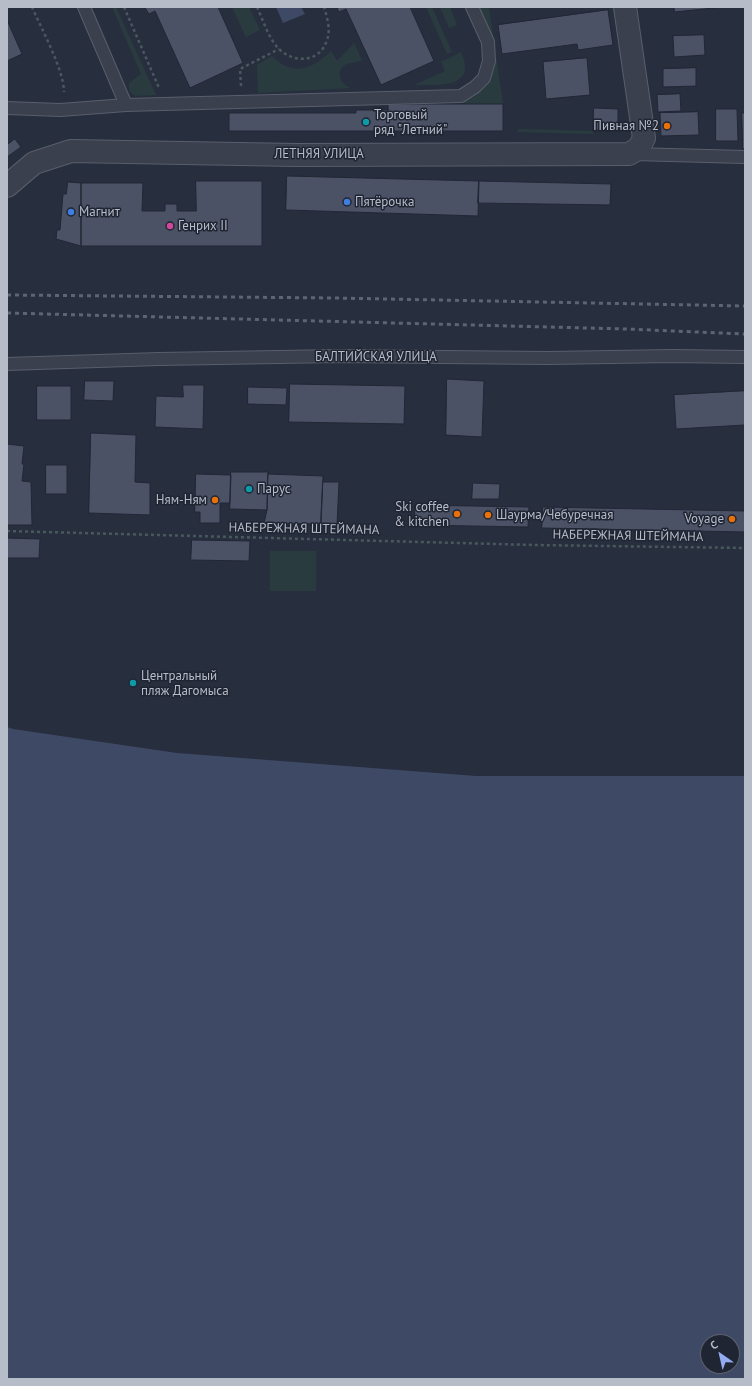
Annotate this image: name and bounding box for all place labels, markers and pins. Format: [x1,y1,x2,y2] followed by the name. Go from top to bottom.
[374,107,447,138] place label: Торговый ряд "Летний"
[361,117,371,127] marker: Торговый ряд "Летний"
[593,118,659,134] place label: Пивная №2
[662,121,672,131] marker: Пивная №2
[355,194,414,210] place label: Пятёрочка
[342,197,352,207] marker: Пятёрочка
[79,204,120,220] place label: Магнит
[66,207,76,217] marker: Магнит
[178,218,228,234] place label: Генрих II
[165,221,175,231] marker: Генрих II
[257,481,291,497] place label: Парус
[244,484,254,494] marker: Парус
[156,492,207,508] place label: Ням-Ням
[210,495,220,505] marker: Ням-Ням
[394,499,449,530] place label: Ski coffee & kitchen
[496,507,613,523] place label: Шаурма/Чебуречная
[452,509,462,519] marker: Ski coffee & kitchen
[483,510,493,520] marker: Шаурма/Чебуречная
[684,511,724,527] place label: Voyage
[727,514,737,524] marker: Voyage
[141,668,229,699] place label: Центральный пляж Дагомыса
[128,678,138,688] marker: Центральный пляж Дагомыса

